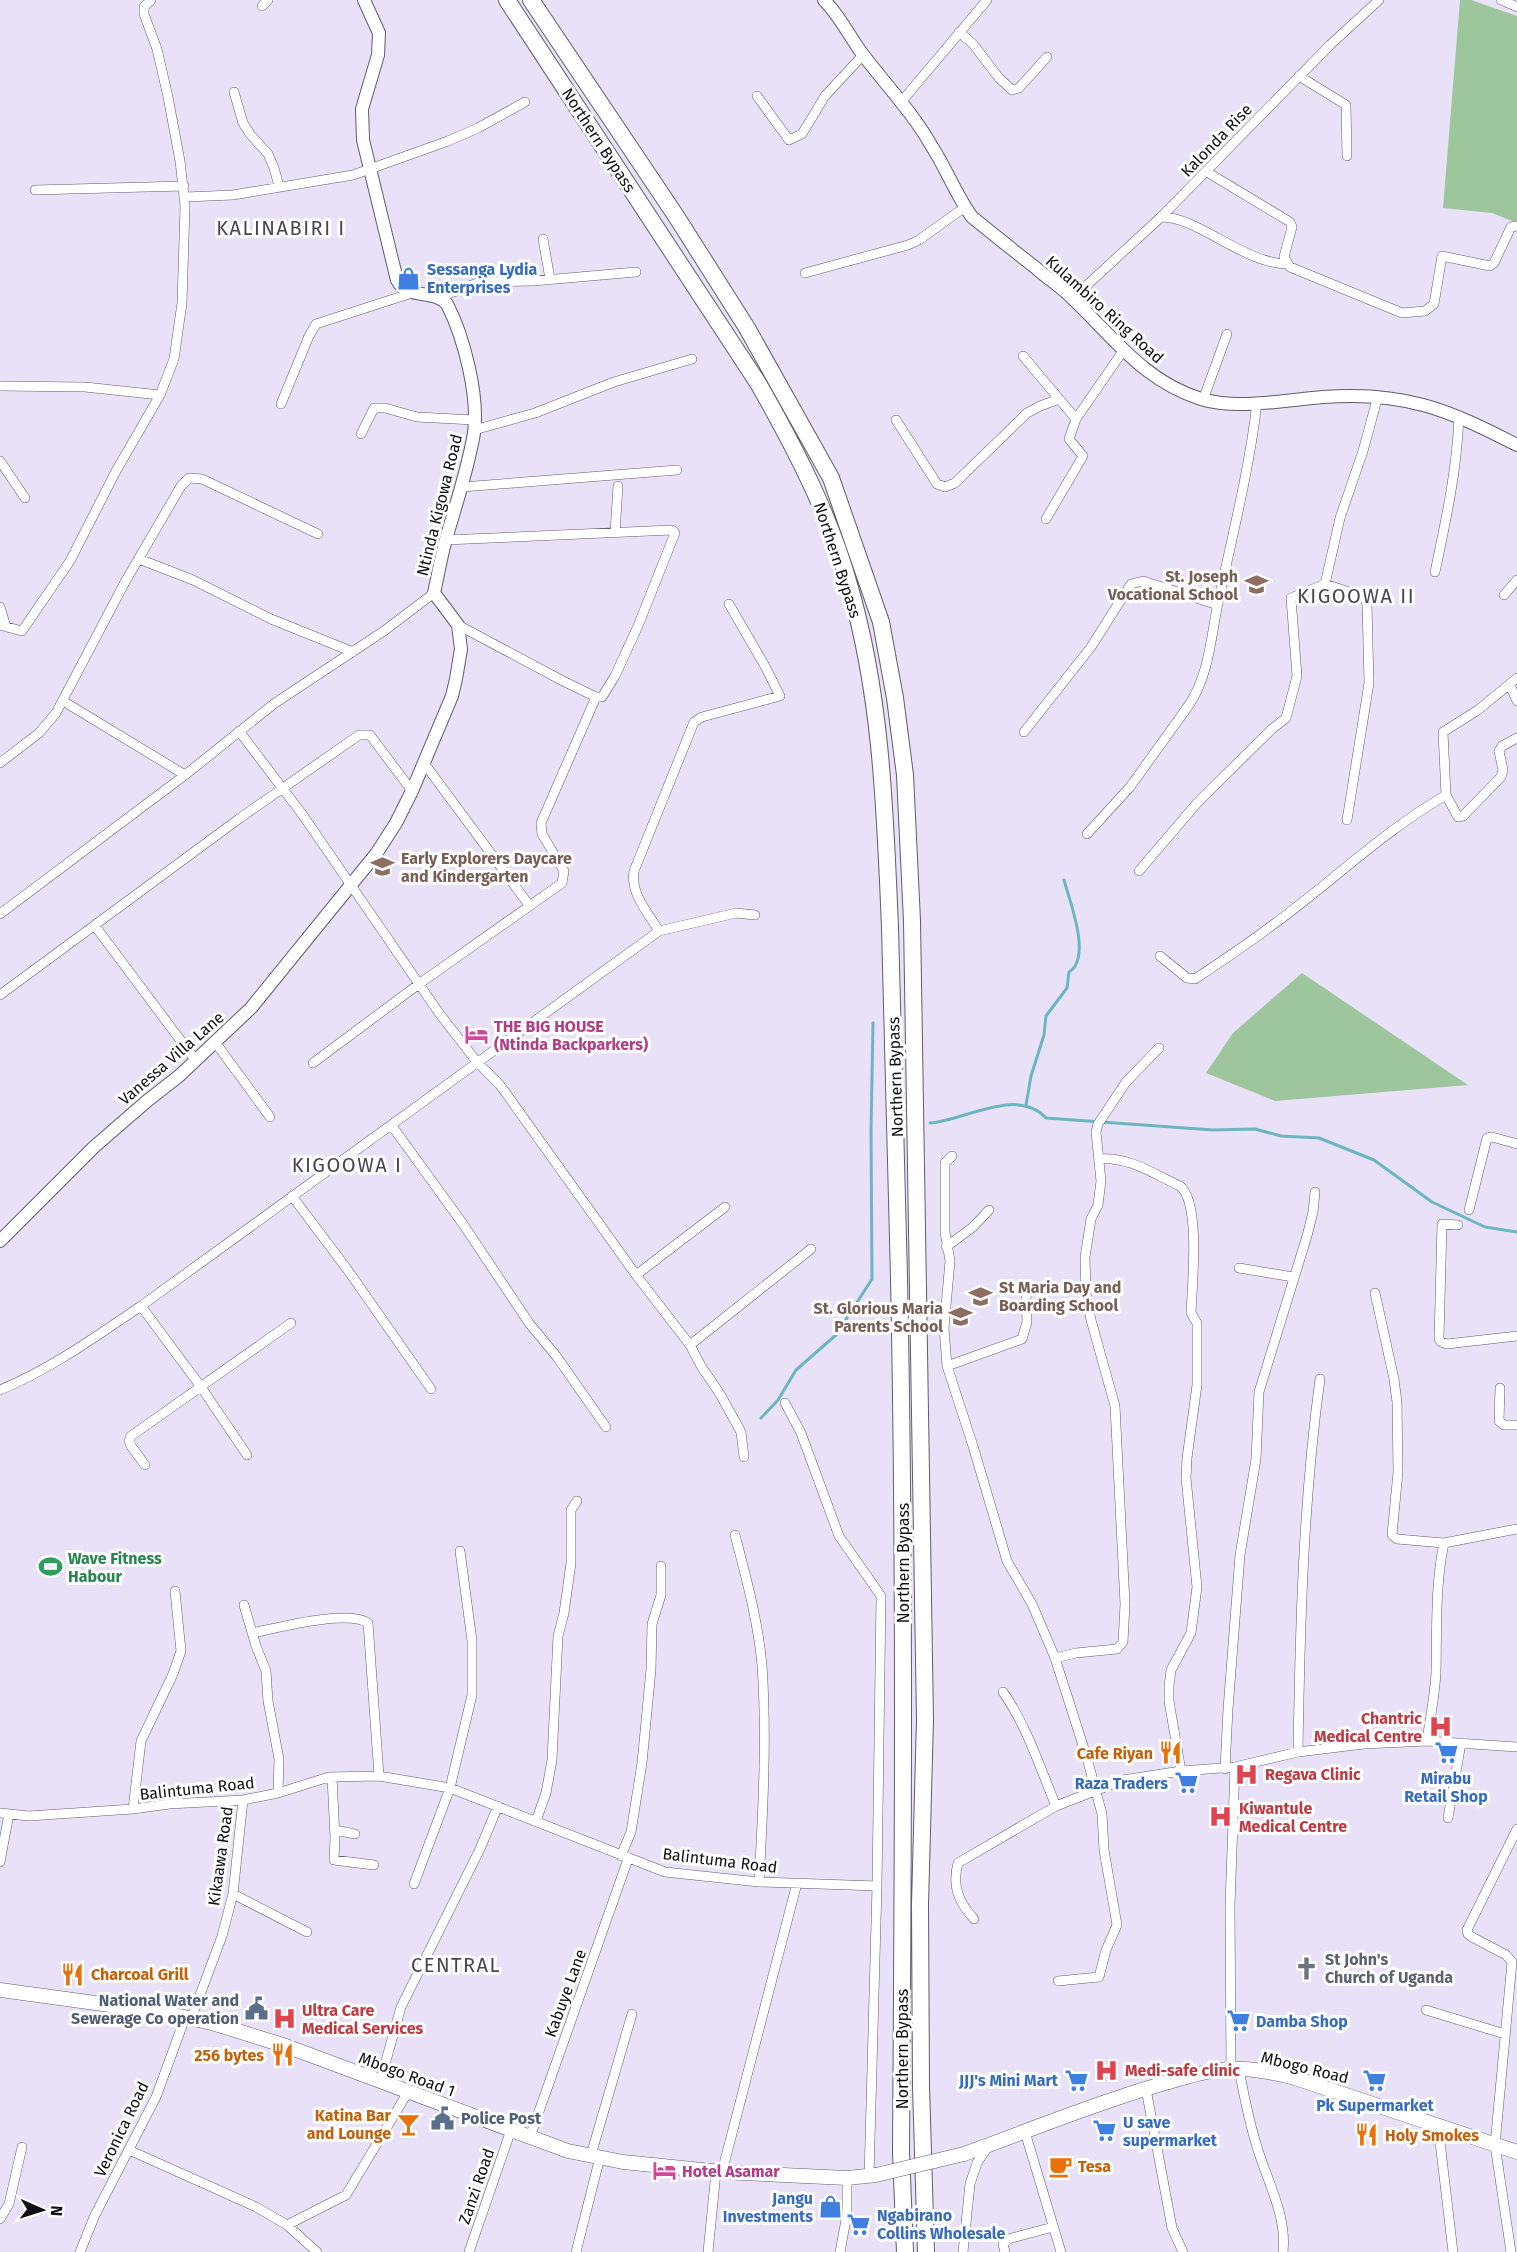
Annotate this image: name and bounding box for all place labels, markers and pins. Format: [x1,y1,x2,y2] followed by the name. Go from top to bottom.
[427,260,537,297] place label: Sessanga Lydia Enterprises
[396,265,422,291] shop icon: Sessanga Lydia Enterprises
[1107,567,1238,604] place label: St. Joseph Vocational School
[1243,572,1269,598] school or university icon: St. Joseph Vocational School
[401,849,572,886] place label: Early Explorers Daycare and Kindergarten
[370,854,396,880] school or university icon: Early Explorers Daycare and Kindergarten
[494,1017,648,1054] place label: THE BIG HOUSE (Ntinda Backparkers)
[463,1022,489,1048] hotel icon: THE BIG HOUSE (Ntinda Backparkers)
[999,1278,1121,1315] place label: St Maria Day and Boarding School
[968,1283,994,1309] school or university icon: St Maria Day and Boarding School
[814,1299,943,1336] place label: St. Glorious Maria Parents School
[948,1304,974,1330] school or university icon: St. Glorious Maria Parents School
[68,1549,162,1586] place label: Wave Fitness Habour
[37,1554,63,1580] sports icon: Wave Fitness Habour
[1314,1709,1422,1746] place label: Chantric Medical Centre
[1427,1714,1453,1740] hospital icon: Chantric Medical Centre
[1158,1740,1184,1766] restaurant icon: Cafe Riyan
[1433,1740,1459,1766] supermarket icon: Mirabu Retail Shop
[1077,1744,1153,1763] place label: Cafe Riyan
[1234,1761,1260,1787] hospital icon: Regava Clinic
[1265,1765,1361,1784] place label: Regava Clinic
[1404,1769,1488,1806] place label: Mirabu Retail Shop
[1173,1770,1199,1796] supermarket icon: Raza Traders
[1075,1774,1168,1793] place label: Raza Traders
[1239,1799,1347,1836] place label: Kiwantule Medical Centre
[1208,1804,1234,1830] hospital icon: Kiwantule Medical Centre
[1325,1950,1453,1987] place label: St John's Church of Uganda
[1294,1955,1320,1981] church icon: St John's Church of Uganda
[60,1961,86,1987] restaurant icon: Charcoal Grill
[91,1965,189,1984] place label: Charcoal Grill
[71,1991,239,2028] place label: National Water and Sewerage Co operation
[244,1996,270,2022] public building icon: National Water and Sewerage Co operation
[302,2001,423,2038] place label: Ultra Care Medical Services
[271,2006,297,2032] hospital icon: Ultra Care Medical Services
[1225,2008,1251,2034] supermarket icon: Damba Shop
[1256,2012,1348,2031] place label: Damba Shop
[269,2042,295,2068] restaurant icon: 256 bytes
[194,2046,264,2065] place label: 256 bytes
[1094,2057,1120,2083] hospital icon: Medi-safe clinic
[1125,2061,1240,2080] place label: Medi-safe clinic
[1063,2067,1089,2093] supermarket icon: JJJ's Mini Mart
[1362,2067,1388,2093] supermarket icon: Pk Supermarket
[958,2071,1059,2090] place label: JJJ's Mini Mart
[1316,2096,1434,2115] place label: Pk Supermarket
[430,2105,456,2131] public building icon: Police Post
[307,2106,392,2143] place label: Katina Bar and Lounge
[461,2109,542,2128] place label: Police Post
[396,2111,422,2137] bar icon: Katina Bar and Lounge
[1123,2113,1218,2150] place label: U save supermarket
[1092,2118,1118,2144] supermarket icon: U save supermarket
[1354,2122,1380,2148] restaurant icon: Holy Smokes
[1385,2126,1479,2145] place label: Holy Smokes
[1047,2153,1073,2179] cafe icon: Tesa
[1078,2157,1111,2176] place label: Tesa
[651,2158,677,2184] hotel icon: Hotel Asamar
[682,2162,780,2181] place label: Hotel Asamar
[723,2189,813,2226] place label: Jangu Investments
[818,2194,844,2220] shop icon: Jangu Investments
[877,2206,1005,2243] place label: Ngabirano Collins Wholesale
[846,2211,872,2237] supermarket icon: Ngabirano Collins Wholesale

